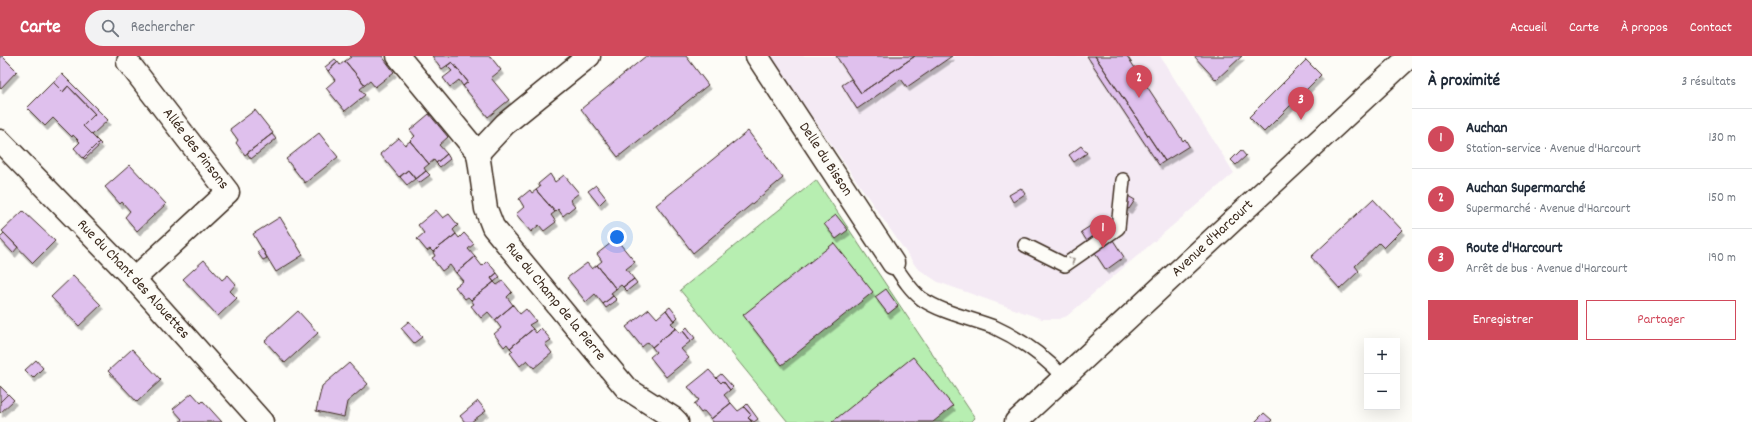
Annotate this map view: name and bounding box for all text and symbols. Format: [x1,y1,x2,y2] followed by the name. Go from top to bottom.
[85,10,365,46] search box
[20,15,61,42] text: Carte
[99,17,121,39] icon: search
[131,17,195,39] text: Rechercher
[1510,18,1547,38] text: Accueil
[1569,18,1599,38] text: Carte
[1621,18,1668,38] text: À propos
[1690,18,1732,38] text: Contact
[1126,65,1152,98] pin: 2
[1428,70,1500,94] text: À proximité
[1681,73,1736,92] text: 3 résultats
[1288,87,1314,120] pin: 3
[156,104,234,195] street label: Allée des Pinsons
[793,118,858,201] street label: Delle du Bisson
[1466,118,1508,140] text: Auchan
[1440,129,1442,148] text: 1
[1708,129,1736,148] text: 130 m
[1466,140,1641,159] text: Station-service · Avenue d'Harcourt
[1466,178,1585,200] text: Auchan Supermarché
[1438,189,1444,208] text: 2
[1708,189,1736,208] text: 150 m
[1167,195,1259,283] street label: Avenue d'Harcourt
[1466,200,1630,219] text: Supermarché · Avenue d'Harcourt
[71,215,194,345] street label: Rue du Chant des Alouettes
[1090,215,1116,248] pin: 1
[607,227,627,247] your location
[499,238,611,366] street label: Rue du Champ de la Pierre
[1466,238,1563,260] text: Route d'Harcourt
[1438,249,1444,268] text: 3
[1708,249,1736,268] text: 190 m
[1068,257,1075,265] one-way arrow
[1466,260,1628,279] text: Arrêt de bus · Avenue d'Harcourt
[1428,300,1578,340] button: Enregistrer
[1586,300,1736,340] button: Partager
[1364,338,1400,410] map controls
[1364,338,1400,374] button: +
[1364,374,1400,410] button: −

